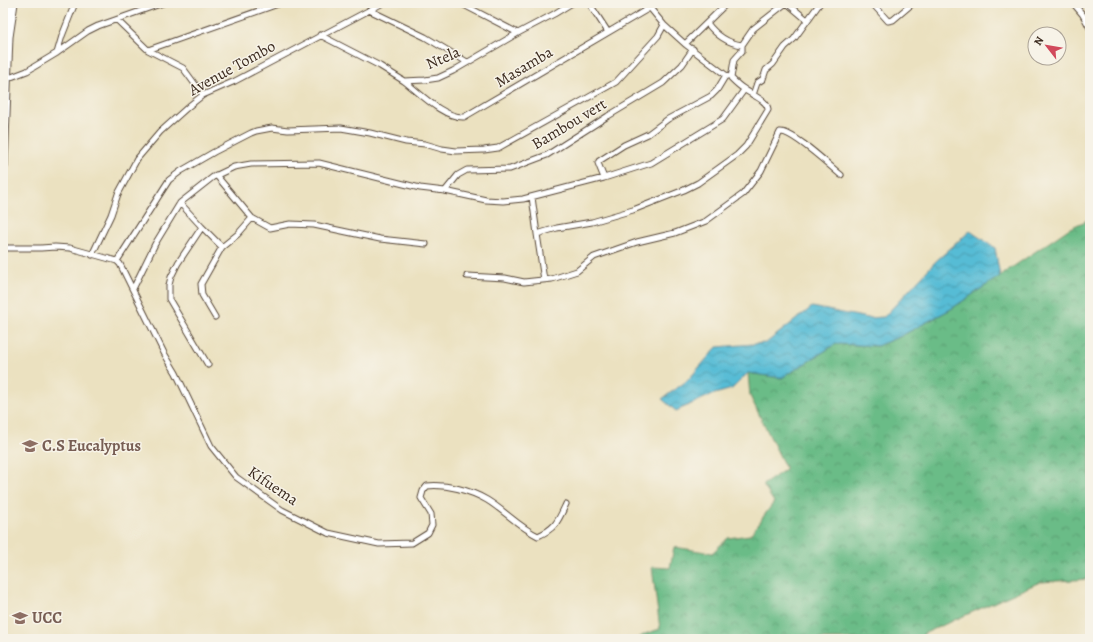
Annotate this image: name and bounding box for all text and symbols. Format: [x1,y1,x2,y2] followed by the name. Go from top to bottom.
[1027,26,1067,66] north arrow
[1030,34,1047,48] text: N
[184,35,279,101] street label: Avenue Tombo
[422,41,464,75] street label: Ntela
[491,41,557,93] street label: Masamba
[527,93,611,155] street label: Bambou vert
[42,435,141,457] place label: C.S Eucalyptus
[21,437,39,455] school or university icon: C.S Eucalyptus
[243,461,303,511] street label: Kifuema
[32,607,62,629] place label: UCC
[11,609,29,627] school or university icon: UCC

